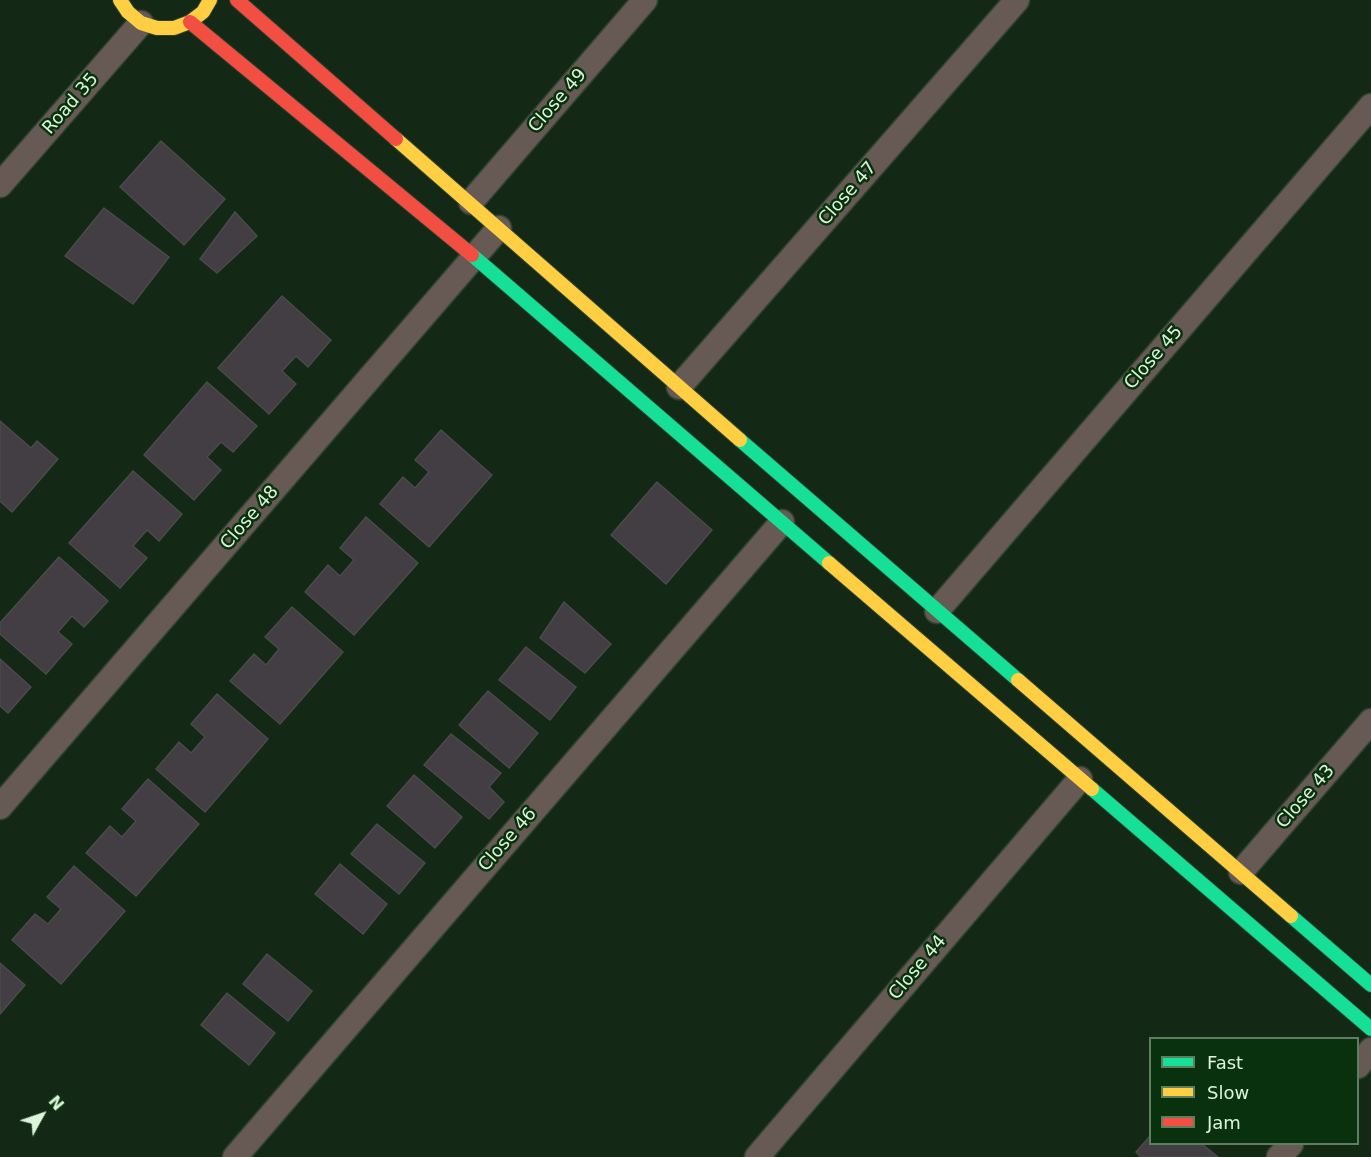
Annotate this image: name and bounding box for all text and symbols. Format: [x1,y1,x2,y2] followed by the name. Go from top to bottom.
[524,65,592,137] street label: Close 49
[39,69,103,139] street label: Road 35
[814,158,882,230] street label: Close 47
[1120,322,1188,394] street label: Close 45
[216,482,284,554] street label: Close 48
[1272,761,1340,833] street label: Close 43
[474,804,542,876] street label: Close 46
[885,931,951,1005] street label: Close 44
[1149,1037,1359,1145] legend
[1207,1052,1243,1073] text: Fast
[1207,1082,1249,1103] text: Slow
[12,1085,72,1145] north arrow
[45,1092,68,1114] text: N
[1207,1112,1241,1133] text: Jam

